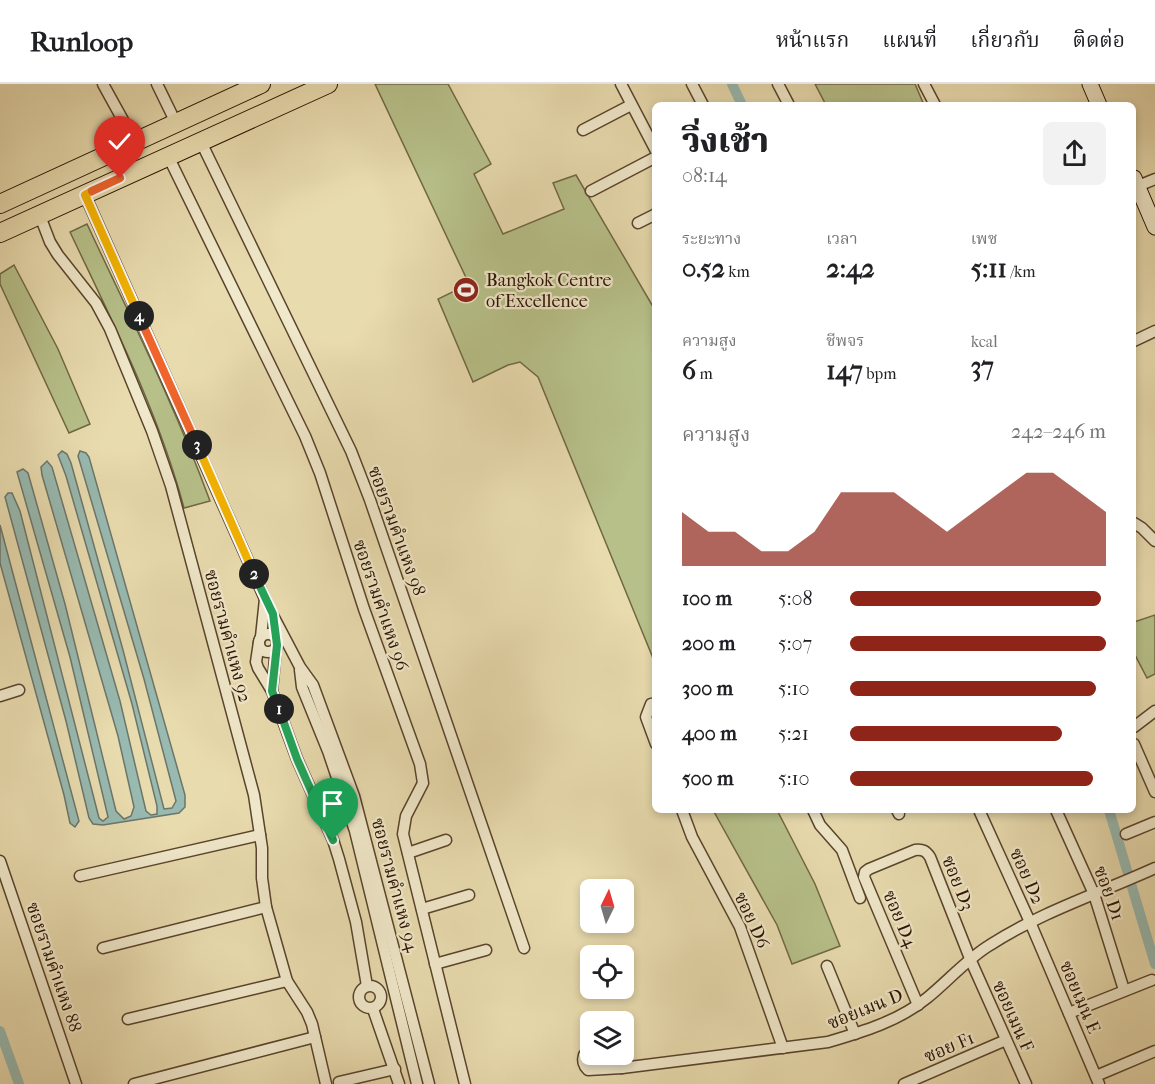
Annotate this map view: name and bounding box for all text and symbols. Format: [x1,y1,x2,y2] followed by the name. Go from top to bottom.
[30,25,133,58] text: Runloop
[776,28,849,52] text: หน้าแรก
[882,28,937,52] text: แผนที่
[970,28,1040,52] text: เกี่ยวกับ
[1073,28,1125,52] text: ติดต่อ
[94,116,145,178] pin
[682,122,769,161] text: วิ่งเช้า
[1043,122,1106,185] button: share
[103,125,136,158] icon: check
[682,164,727,187] text: 08:14
[682,229,741,248] text: ระยะทาง
[826,229,858,248] text: เวลา
[971,229,997,248] text: เพซ
[682,253,725,284] text: 0.52
[826,253,875,284] text: 2:42
[971,253,1007,284] text: 5:11
[725,262,750,281] text: km
[1007,262,1036,281] text: /km
[486,270,612,312] place label: Bangkok Centre of Excellence
[451,275,481,305] sports icon: Bangkok Centre of Excellence
[124,301,154,331] pin: 4
[134,306,144,325] text: 4
[682,331,737,350] text: ความสูง
[826,331,864,350] text: ชีพจร
[971,332,998,351] text: kcal
[971,351,994,382] text: 37
[682,355,696,386] text: 6
[826,355,863,386] text: 147
[696,364,713,383] text: m
[863,364,896,383] text: bpm
[1011,420,1106,443] text: 242–246 m
[682,423,750,446] text: ความสูง
[182,430,212,460] pin: 3
[194,435,200,454] text: 3
[363,464,430,599] street label: ซอยรามคําแหง 98
[348,537,413,674] street label: ซอยรามคําแหง 96
[239,559,269,589] pin: 2
[200,567,256,705] street label: ซอยรามคําแหง 92
[682,587,732,610] text: 100 m
[778,587,813,610] text: 5:08
[682,632,735,655] text: 200 m
[778,632,812,655] text: 5:07
[682,677,733,700] text: 300 m
[778,677,810,700] text: 5:10
[264,694,294,724] pin: 1
[276,699,282,718] text: 1
[682,722,737,745] text: 400 m
[778,722,809,745] text: 5:21
[682,767,734,790] text: 500 m
[778,767,810,790] text: 5:10
[307,778,358,840] pin
[316,787,349,820] icon: arrive
[367,816,423,955] street label: ซอยรามคําแหง 94
[1005,845,1048,907] street label: ซอย D2
[937,853,978,914] street label: ซอย D3
[1089,863,1128,923] street label: ซอย D1
[580,879,634,933] north arrow
[580,879,634,1065] map controls
[878,887,921,951] street label: ซอย D4
[729,889,774,952] street label: ซอย D6
[21,899,86,1035] street label: ซอยรามคำแหง 88
[580,945,634,999] button: locate
[1055,958,1104,1037] street label: ซอยเมน E
[988,977,1038,1055] street label: ซอยเมน F
[824,985,906,1034] street label: ซอยเมน D
[580,1011,634,1065] button: layers
[921,1028,977,1067] street label: ซอย F1

